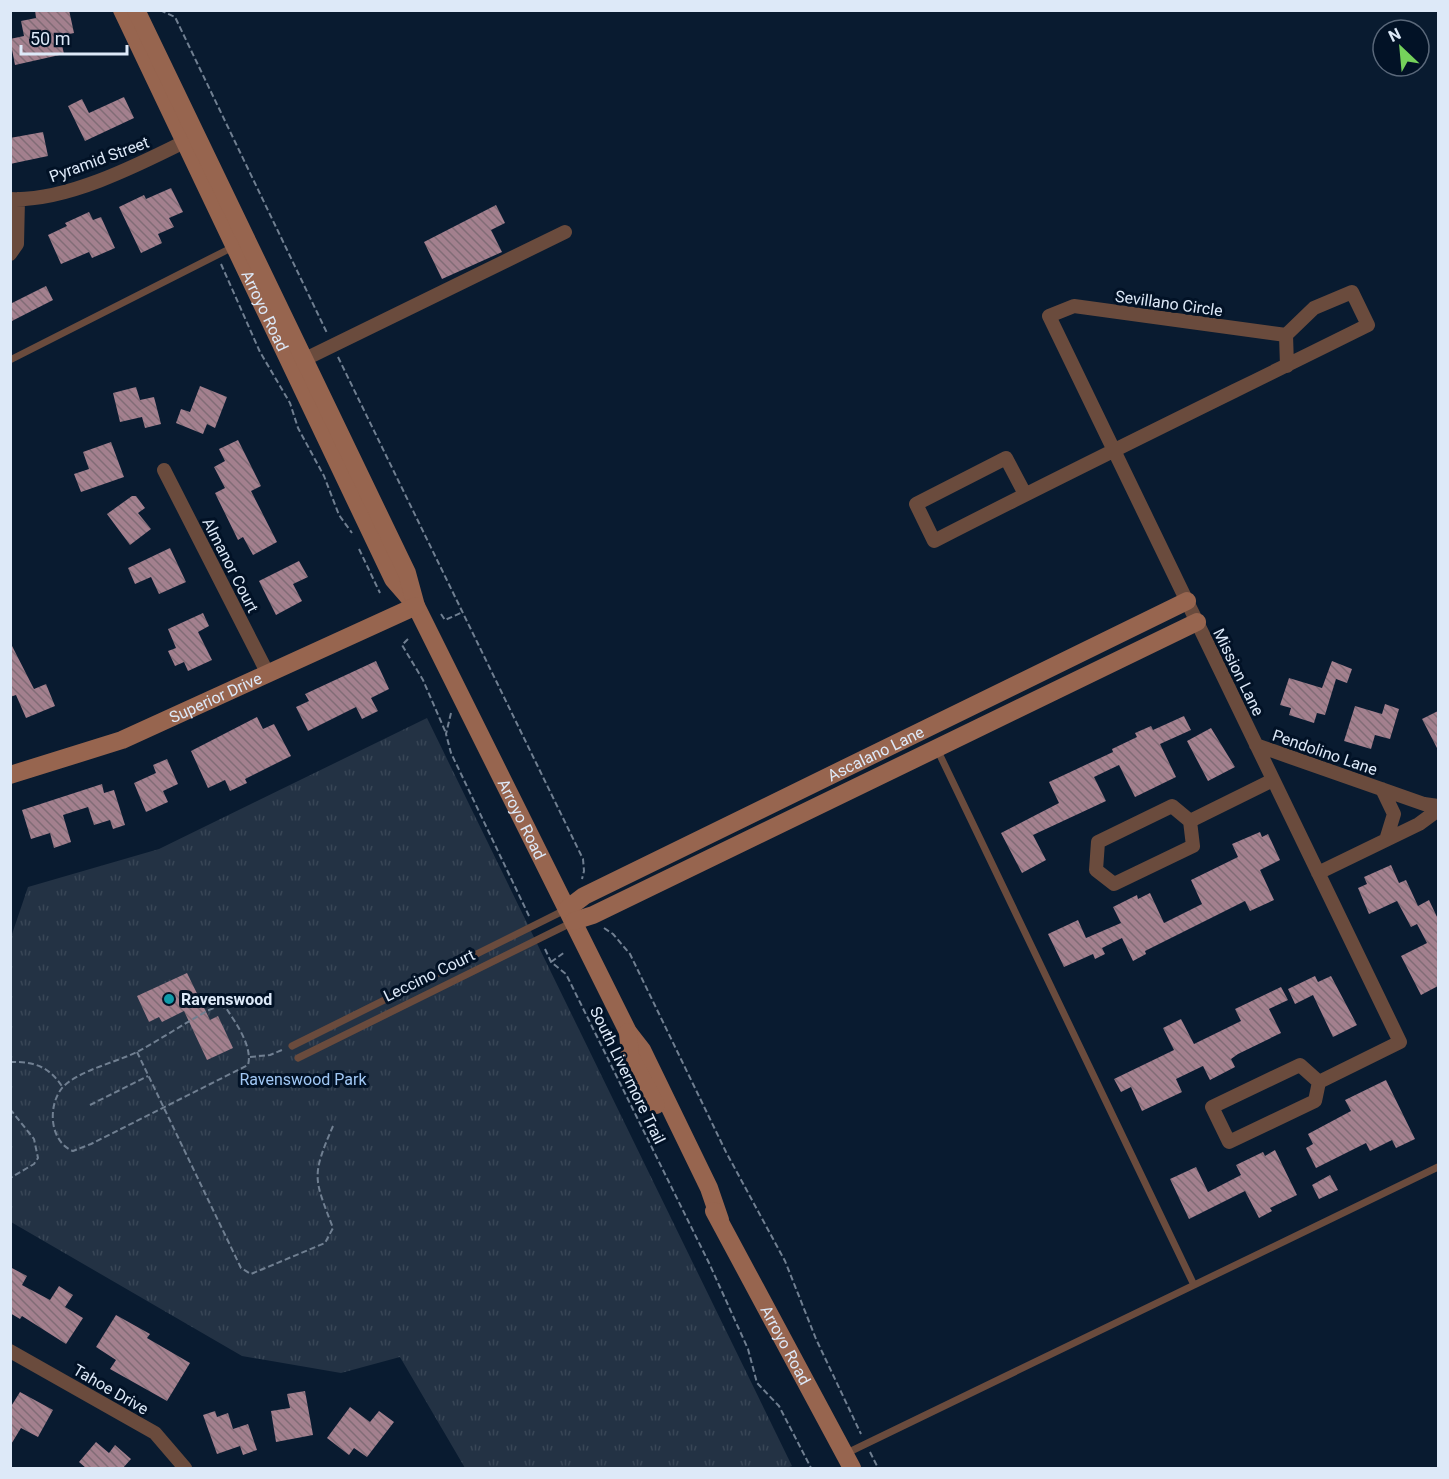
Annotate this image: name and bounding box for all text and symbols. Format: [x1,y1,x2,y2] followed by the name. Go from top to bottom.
[21,18,128,56] scale bar
[1371,18,1431,78] north arrow
[1385,24,1404,46] text: N
[30,28,70,49] text: 50 m
[47,133,152,186] street label: Pyramid Street
[237,267,292,354] street label: Arroyo Road
[1114,287,1224,320] street label: Sevillano Circle
[199,515,263,616] street label: Almanor Court
[1209,625,1268,719] street label: Mission Lane
[166,669,265,727] street label: Superior Drive
[824,722,927,785] street label: Ascalano Lane
[1270,726,1380,779] street label: Pendolino Lane
[494,776,550,863] street label: Arroyo Road
[381,945,478,1006] street label: Leccino Court
[181,990,272,1009] place label: Ravenswood
[162,992,176,1006] marker: Ravenswood
[586,1003,669,1147] street label: South Livermore Trail
[239,1070,367,1089] park label: Ravenswood Park
[756,1302,815,1388] street label: Arroyo Road
[70,1360,152,1419] street label: Tahoe Drive

